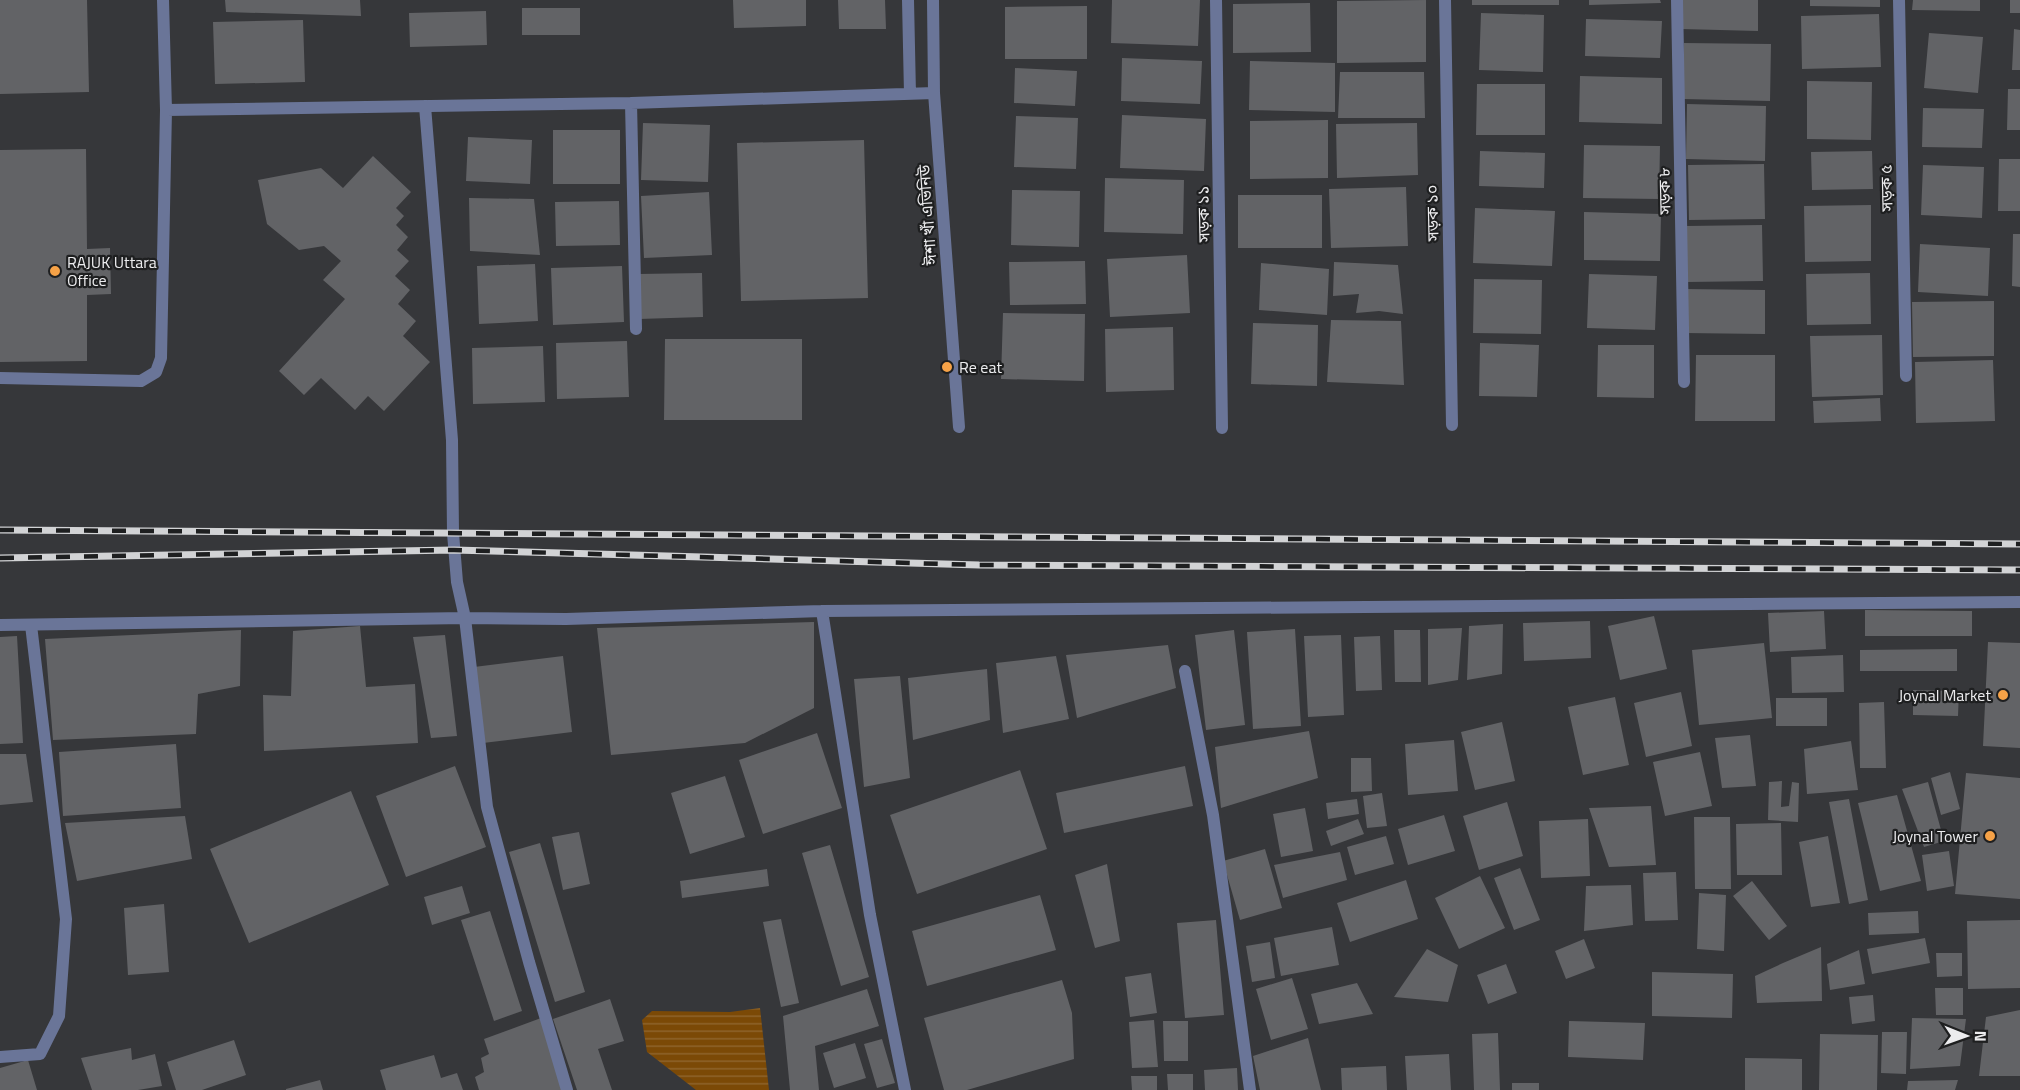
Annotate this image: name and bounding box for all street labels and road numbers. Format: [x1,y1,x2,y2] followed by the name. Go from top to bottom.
[911,163,943,267] street label: ঈশা খাঁ এভিনিউ
[1874,164,1898,213] street label: সড়ক ৫
[1652,167,1676,216] street label: সড়ক ৮
[1420,184,1445,243] street label: সড়ক ১০
[1191,185,1216,244] street label: সড়ক ১১

